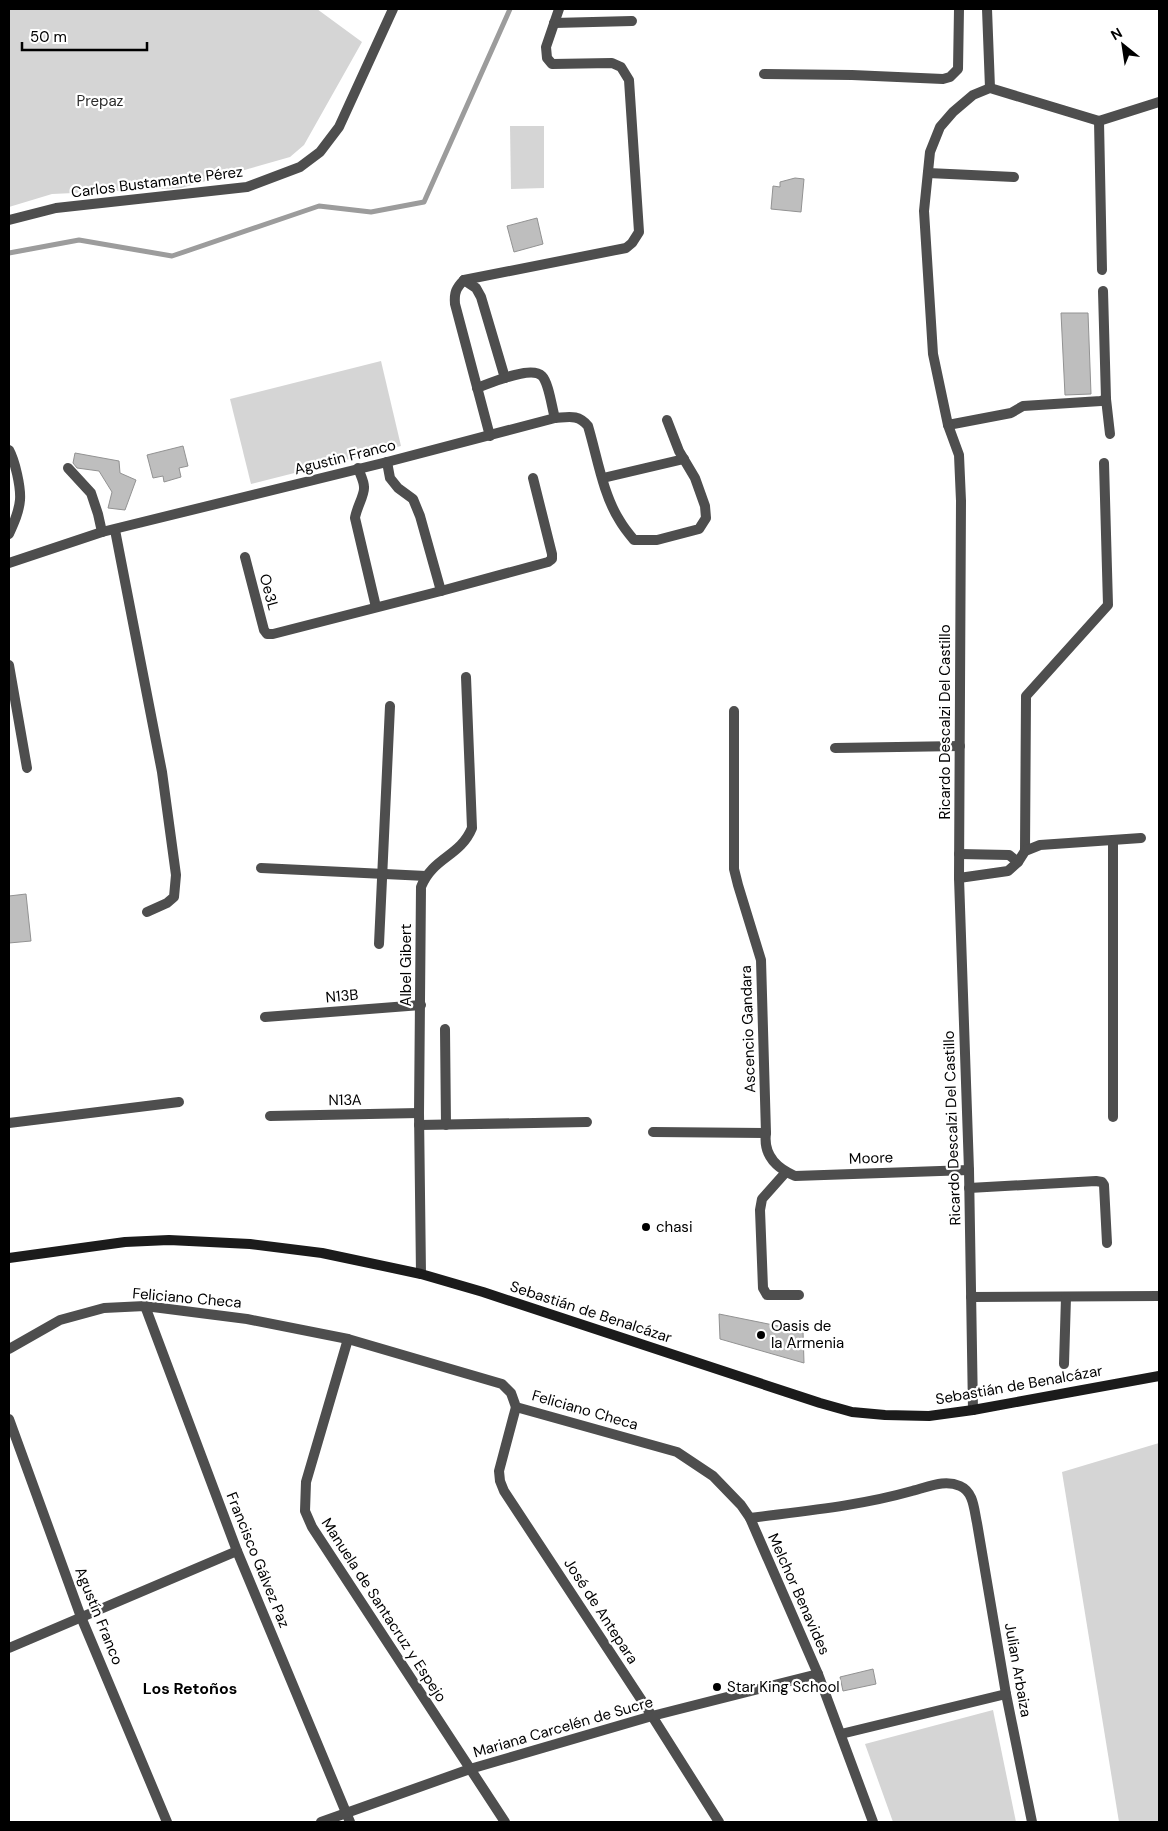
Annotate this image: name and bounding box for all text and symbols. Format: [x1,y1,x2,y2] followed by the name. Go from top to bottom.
[22,20,148,52] scale bar
[1098,20,1148,70] north arrow
[1108,23,1125,44] text: N
[30,27,67,47] text: 50 m
[77,91,124,111] park label: Prepaz
[70,162,244,202] street label: Carlos Bustamante Pérez
[292,435,398,479] street label: Agustin Franco
[255,572,283,612] street label: Oe3L
[935,624,955,820] street label: Ricardo Descalzi Del Castillo
[396,923,416,1006] street label: Albel Gibert
[736,965,760,1093] street label: Ascencio Gandara
[325,985,359,1007] street label: N13B
[939,1030,965,1226] street label: Ricardo Descalzi Del Castillo
[328,1090,362,1110] street label: N13A
[849,1147,893,1169] street label: Moore
[656,1217,693,1237] place label: chasi
[640,1221,652,1233] marker: chasi
[507,1276,675,1348] street label: Sebastián de Benalcázar
[132,1283,242,1313] street label: Feliciano Checa
[771,1316,844,1353] place label: Oasis de la Armenia
[755,1329,767,1341] marker: Oasis de la Armenia
[934,1360,1104,1410] street label: Sebastián de Benalcázar
[530,1385,640,1435] street label: Feliciano Checa
[222,1489,294,1631] street label: Francisco Gálvez Paz
[317,1514,451,1706] street label: Manuela de Santacruz y Espejo
[763,1530,835,1658] street label: Melchor Benavides
[559,1554,643,1668] street label: José de Antepara
[70,1564,128,1668] street label: Agustín Franco
[1000,1621,1036,1719] street label: Julian Arbaiza
[727,1677,840,1697] place label: Star King School
[143,1678,237,1699] district label: Los Retoños
[711,1681,723,1693] marker: Star King School
[471,1692,655,1762] street label: Mariana Carcelén de Sucre

